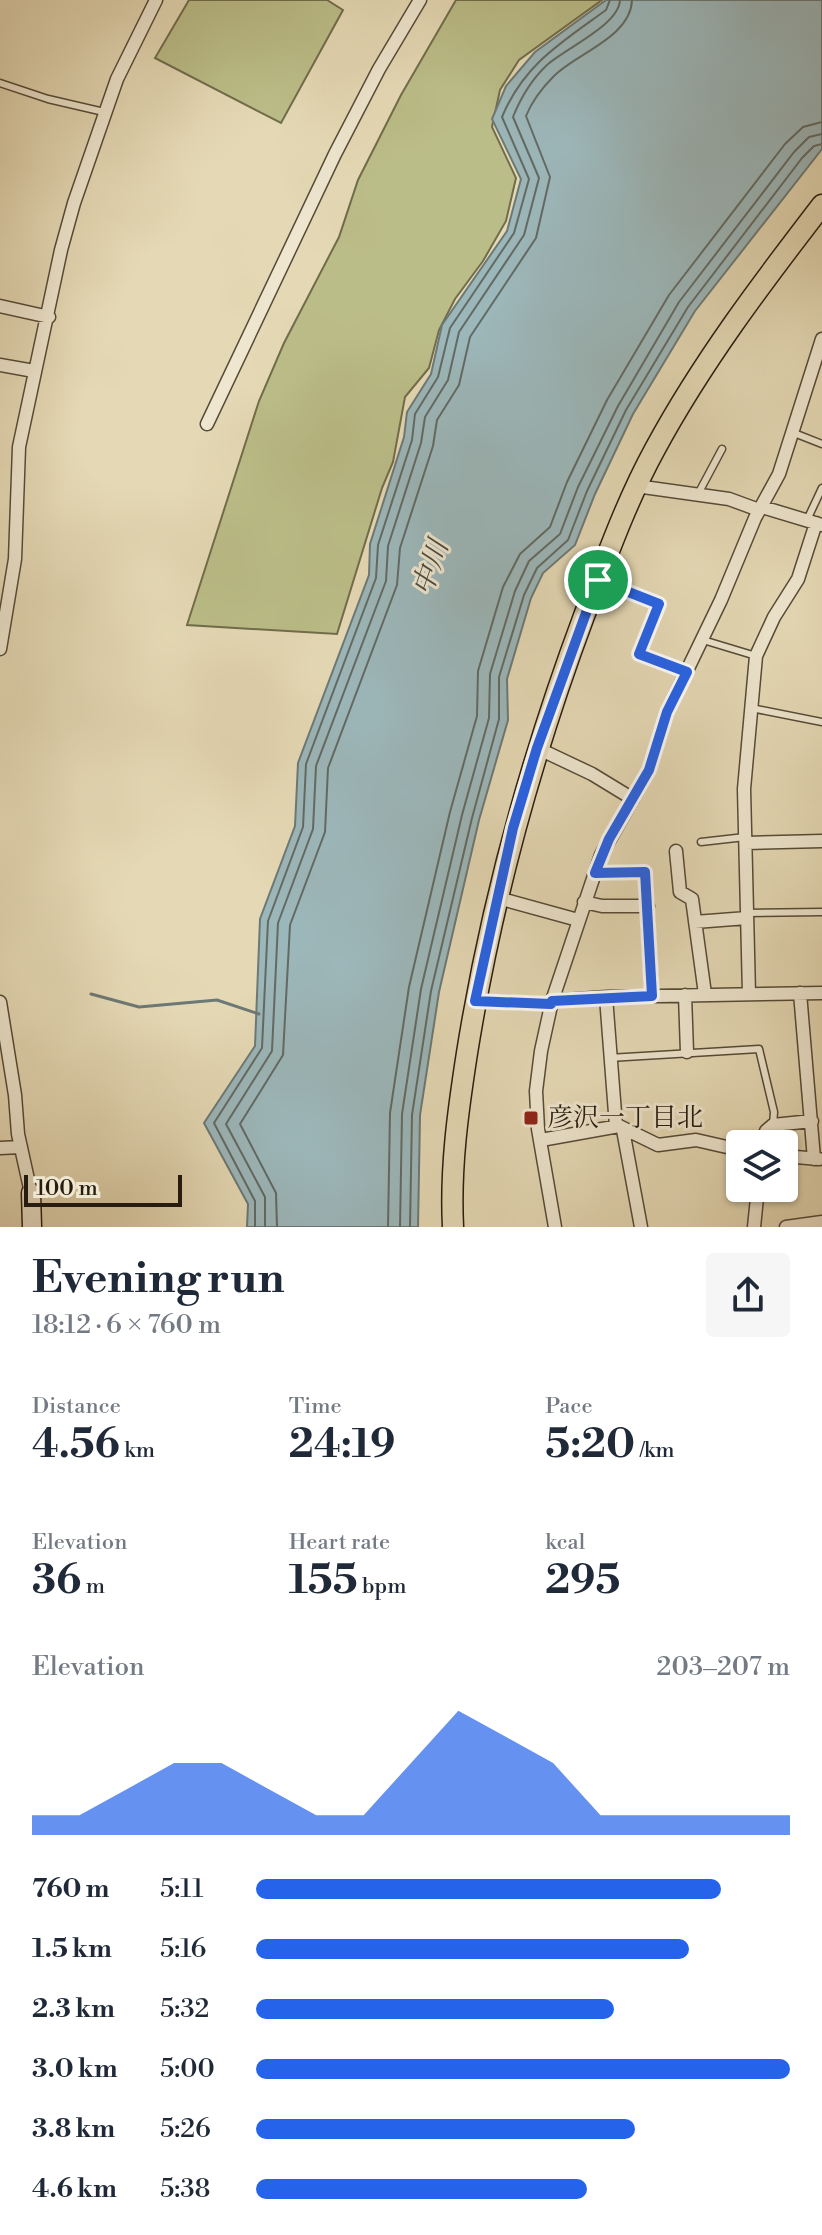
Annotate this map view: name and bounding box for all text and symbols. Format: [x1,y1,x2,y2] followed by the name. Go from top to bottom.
[405,533,458,600] water label: 中川
[564,546,632,614] pin
[576,558,620,602] icon: arrive
[547,1102,703,1134] place label: 彦沢一丁目北
[522,1109,540,1127] marker: 彦沢一丁目北
[726,1130,798,1202] map controls
[726,1130,798,1202] button: layers
[24,1171,182,1207] scale bar
[36,1175,98,1202] text: 100 m
[32,1251,285,1306] text: Evening run
[706,1253,790,1337] button: share
[32,1309,221,1341] text: 18:12 · 6 × 760 m
[32,1393,121,1420] text: Distance
[289,1393,342,1420] text: Time
[545,1393,593,1420] text: Pace
[32,1420,120,1470] text: 4.56
[289,1420,396,1470] text: 24:19
[545,1420,635,1470] text: 5:20
[120,1437,155,1464] text: km
[635,1437,675,1464] text: /km
[32,1529,127,1556] text: Elevation
[289,1529,390,1556] text: Heart rate
[545,1529,585,1556] text: kcal
[32,1556,81,1606] text: 36
[289,1556,357,1606] text: 155
[545,1556,620,1606] text: 295
[81,1573,105,1600] text: m
[357,1573,407,1600] text: bpm
[32,1651,145,1683] text: Elevation
[657,1651,790,1683] text: 203–207 m
[32,1873,109,1905] text: 760 m
[160,1873,203,1905] text: 5:11
[32,1933,112,1965] text: 1.5 km
[160,1933,206,1965] text: 5:16
[32,1993,115,2025] text: 2.3 km
[160,1993,209,2025] text: 5:32
[32,2053,118,2085] text: 3.0 km
[160,2053,215,2085] text: 5:00
[32,2113,115,2145] text: 3.8 km
[160,2113,211,2145] text: 5:26
[32,2173,117,2205] text: 4.6 km
[160,2173,211,2205] text: 5:38

